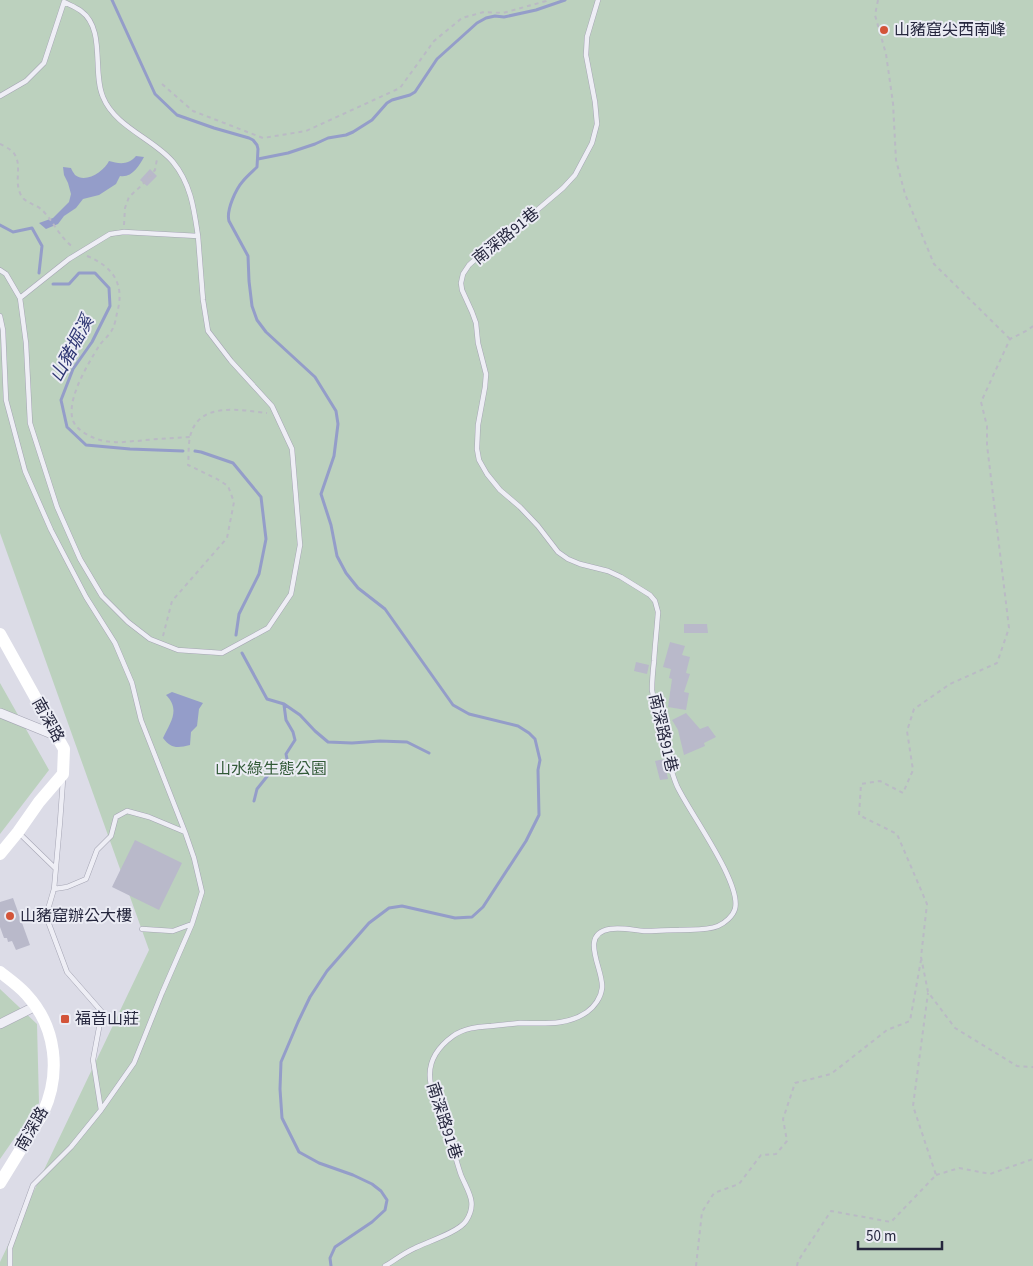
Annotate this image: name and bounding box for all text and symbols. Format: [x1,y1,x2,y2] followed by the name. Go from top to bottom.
[894,19,1006,41] place label: 山豬窟尖西南峰
[878,24,890,36] marker: 山豬窟尖西南峰
[468,202,544,270] street label: 南深路91巷
[44,309,101,387] water label: 山豬堀溪
[643,692,683,774] street label: 南深路91巷
[27,694,69,746] street label: 南深路
[215,758,327,780] park label: 山水綠生態公園
[20,905,132,927] place label: 山豬窟辦公大樓
[4,910,16,922] marker: 山豬窟辦公大樓
[75,1008,139,1030] place label: 福音山莊
[59,1013,71,1025] marker: 福音山莊
[421,1080,467,1162] street label: 南深路91巷
[10,1103,54,1155] street label: 南深路
[858,1218,942,1250] scale bar
[866,1226,896,1247] text: 50 m

